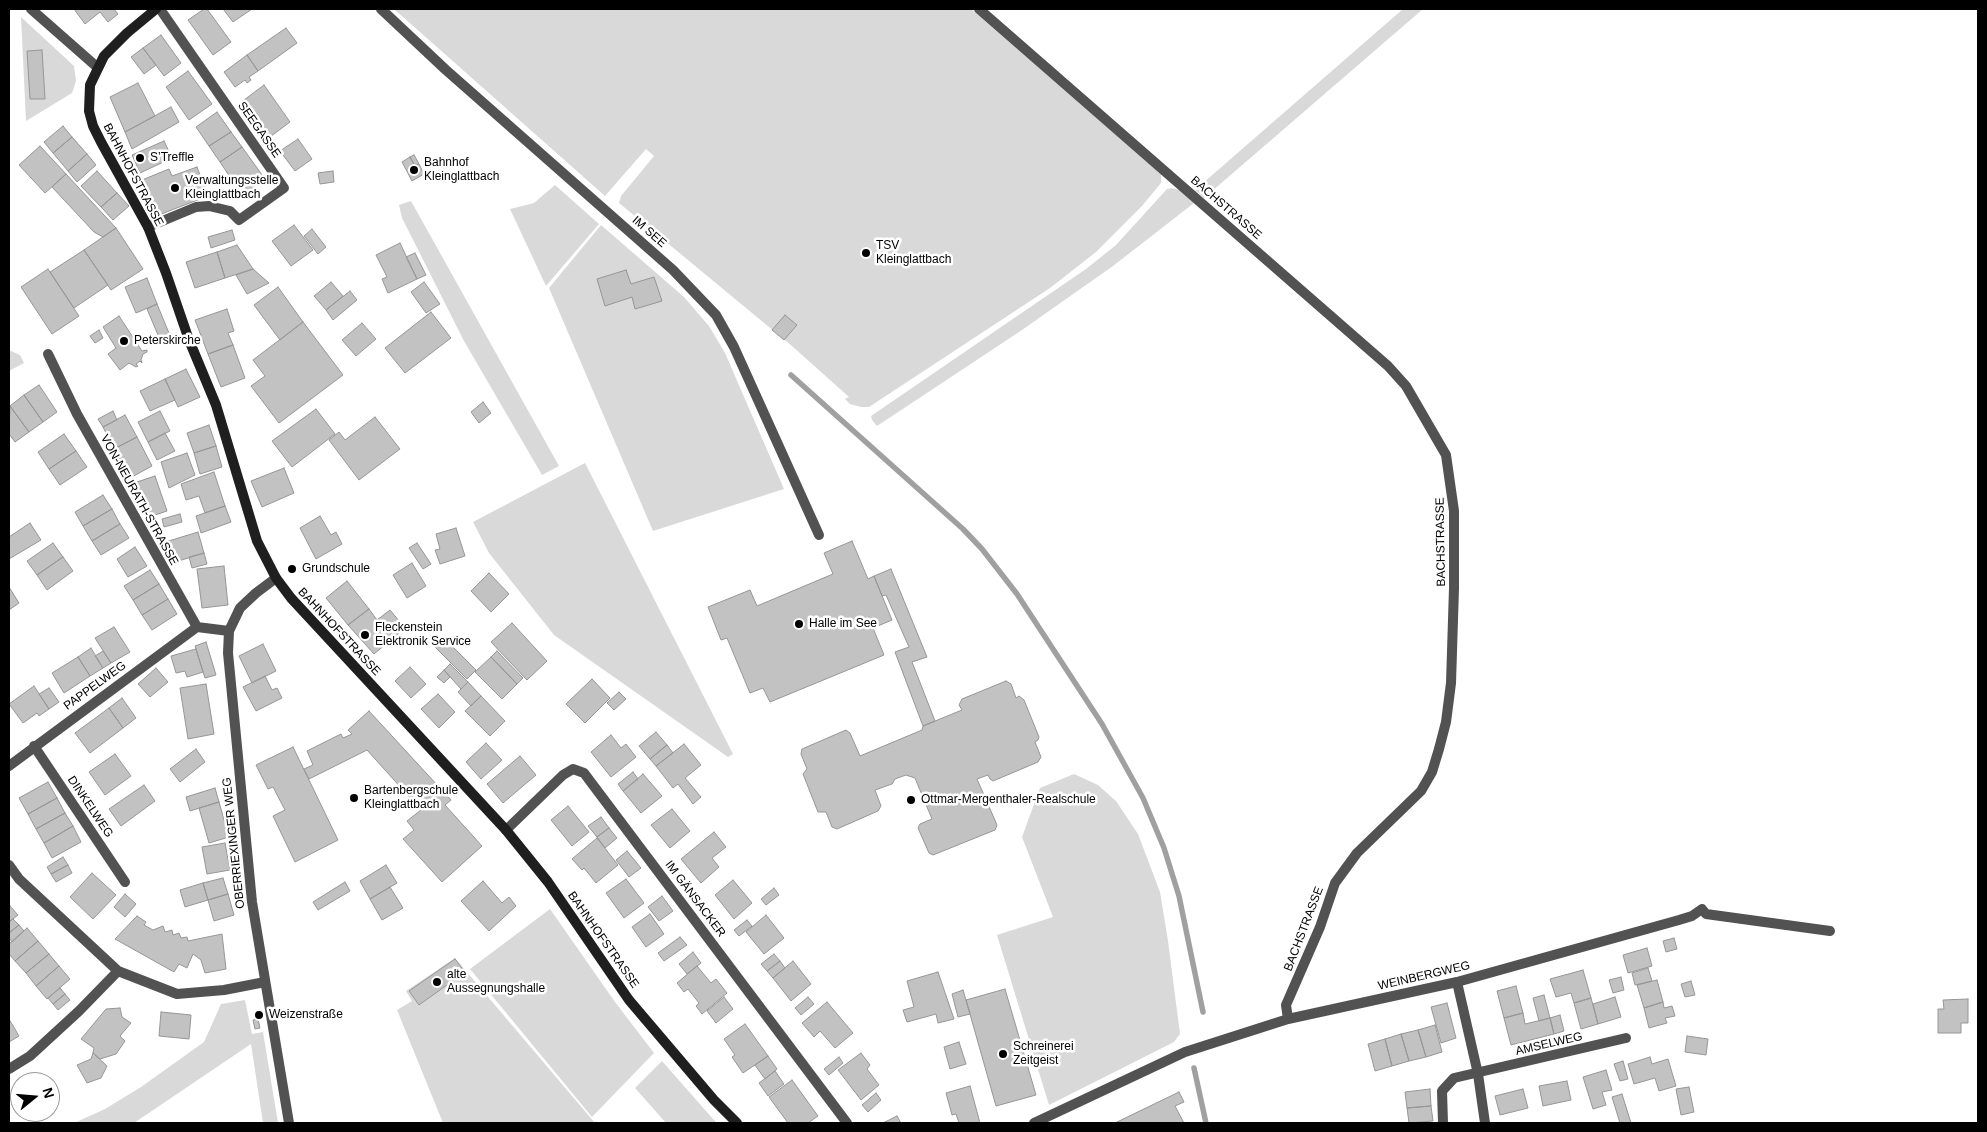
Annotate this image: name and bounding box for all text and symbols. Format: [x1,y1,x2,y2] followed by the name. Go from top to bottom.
[234,99,284,161] street label: SEEGASSE
[100,121,166,229] street label: BAHNHOFSTRASSE
[150,151,194,165] place label: S’Treffle
[134,152,146,164] marker: S’Treffle
[424,156,499,184] place label: Bahnhof Kleinglattbach
[408,164,420,176] marker: Bahnhof Kleinglattbach
[1188,173,1264,243] street label: BACHSTRASSE
[185,174,278,202] place label: Verwaltungsstelle Kleinglattbach
[169,182,181,194] marker: Verwaltungsstelle Kleinglattbach
[629,213,669,251] street label: IM SEE
[876,239,951,267] place label: TSV Kleinglattbach
[860,247,872,259] marker: TSV Kleinglattbach
[134,334,201,348] place label: Peterskirche
[118,335,130,347] marker: Peterskirche
[97,432,181,568] street label: VON-NEURATH-STRASSE
[1433,497,1449,587] street label: BACHSTRASSE
[302,562,370,576] place label: Grundschule
[286,563,298,575] marker: Grundschule
[295,585,383,679] street label: BAHNHOFSTRASSE
[809,617,877,631] place label: Halle im See
[793,618,805,630] marker: Halle im See
[375,621,471,649] place label: Fleckenstein Elektronik Service
[359,629,371,641] marker: Fleckenstein Elektronik Service
[61,659,129,713] street label: PAPPELWEG
[64,773,116,841] street label: DINKELWEG
[220,777,248,909] street label: OBERRIEXINGER WEG
[364,784,458,812] place label: Bartenbergschule Kleinglattbach
[348,792,360,804] marker: Bartenbergschule Kleinglattbach
[921,793,1096,807] place label: Ottmar-Mergenthaler-Realschule
[905,794,917,806] marker: Ottmar-Mergenthaler-Realschule
[662,858,728,940] street label: IM GÄNSACKER
[1281,885,1327,973] street label: BACHSTRASSE
[564,889,642,991] street label: BAHNHOFSTRASSE
[1377,958,1471,994] street label: WEINBERGWEG
[447,968,545,996] place label: alte Aussegnungshalle
[431,976,443,988] marker: alte Aussegnungshalle
[269,1008,343,1022] place label: Weizenstraße
[253,1009,265,1021] marker: Weizenstraße
[1514,1029,1584,1059] street label: AMSELWEG
[1013,1040,1074,1068] place label: Schreinerei Zeitgeist
[997,1048,1009,1060] marker: Schreinerei Zeitgeist
[10,1072,60,1122] north arrow
[39,1086,58,1100] text: N

